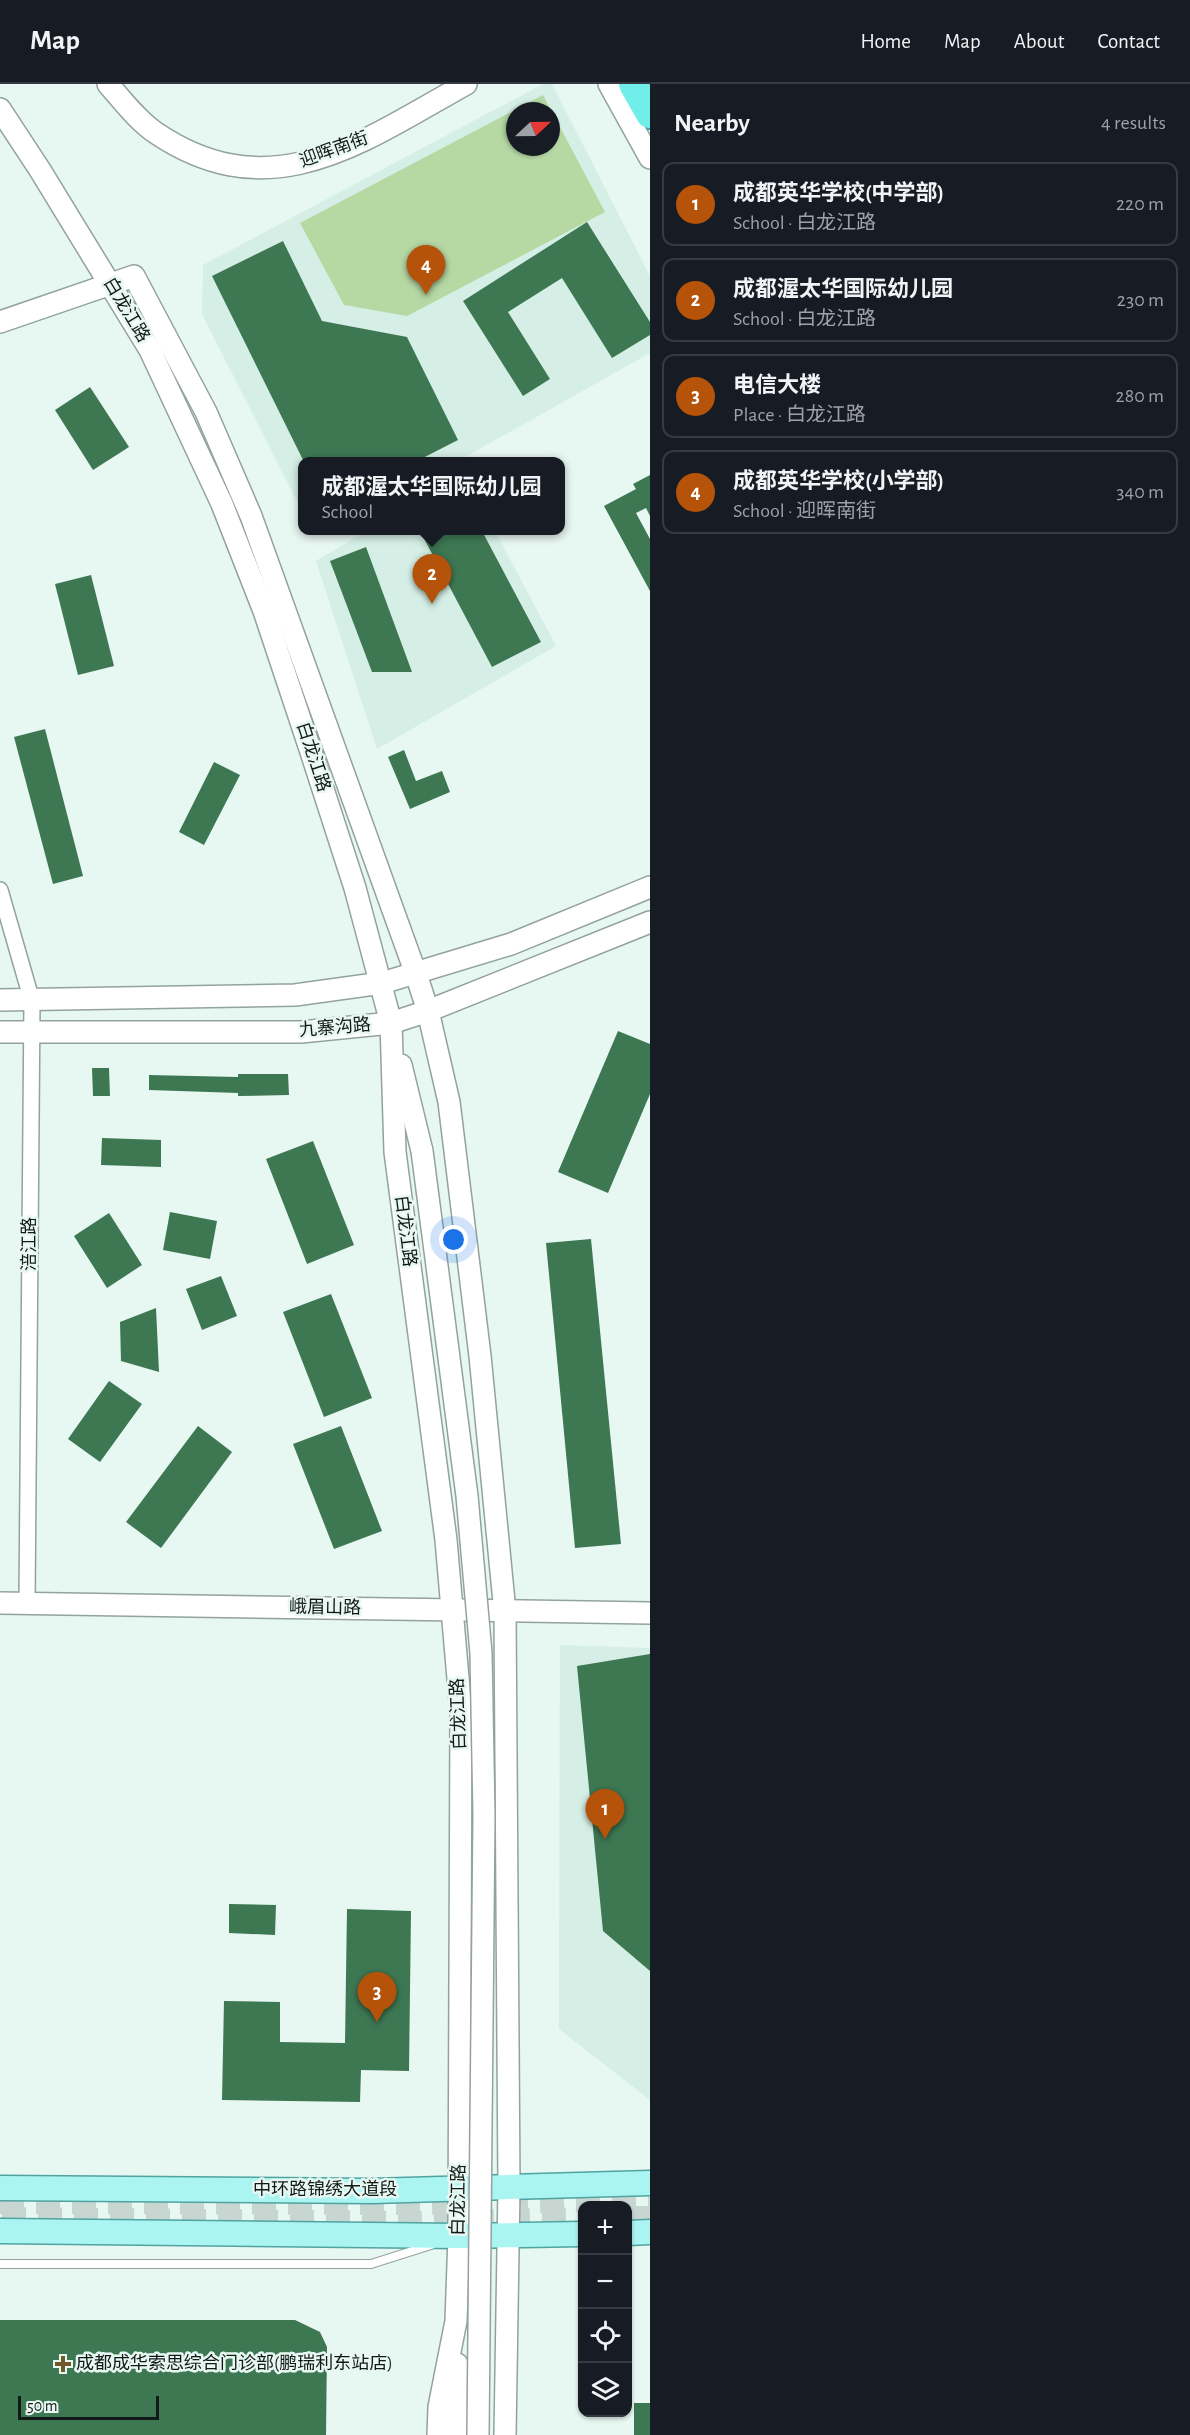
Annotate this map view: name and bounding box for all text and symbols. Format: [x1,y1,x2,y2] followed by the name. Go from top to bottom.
[30,27,80,55] text: Map
[860,31,911,52] text: Home
[944,31,981,52] text: Map
[1014,31,1064,52] text: About
[1097,31,1160,52] text: Contact
[506,102,560,156] north arrow
[674,110,750,136] text: Nearby
[1101,113,1166,133] text: 4 results
[296,127,371,171] street label: 迎晖南街
[733,182,944,204] text: 成都英华学校(中学部)
[692,194,699,214] text: 1
[1116,194,1164,214] text: 220 m
[733,213,876,233] text: School · 白龙江路
[406,246,446,295] pin: 4
[100,273,154,345] street label: 白龙江路
[733,278,953,300] text: 成都渥太华国际幼儿园
[691,290,700,310] text: 2
[1117,290,1164,310] text: 230 m
[733,309,876,329] text: School · 白龙江路
[733,374,821,396] text: 电信大楼
[691,386,700,406] text: 3
[1116,386,1164,406] text: 280 m
[733,405,866,425] text: Place · 白龙江路
[298,457,565,535] popup
[733,470,944,492] text: 成都英华学校(小学部)
[321,476,542,498] text: 成都渥太华国际幼儿园
[690,482,701,502] text: 4
[1116,482,1164,502] text: 340 m
[733,501,876,521] text: School · 迎晖南街
[321,502,373,522] text: School
[412,554,452,604] pin: 2
[293,719,335,794] street label: 白龙江路
[298,1014,372,1040] street label: 九寨沟路
[392,1194,420,1268] street label: 白龙江路
[19,1217,39,1271] street label: 涪江路
[439,1225,468,1254] your location
[289,1596,361,1618] street label: 峨眉山路
[447,1678,469,1750] street label: 白龙江路
[586,1790,624,1839] pin: 1
[358,1972,397,2022] pin: 3
[447,2164,469,2236] street label: 白龙江路
[253,2179,397,2199] street label: 中环路锦绣大道段
[578,2201,632,2417] map controls
[578,2201,632,2255] button: +
[578,2255,632,2309] button: −
[578,2309,632,2363] button: locate
[76,2353,393,2373] place label: 成都成华索思综合门诊部(鹏瑞利东站店)
[54,2355,72,2373] marker: 成都成华索思综合门诊部(鹏瑞利东站店)
[578,2363,632,2417] button: layers
[18,2393,159,2420] scale bar
[27,2398,58,2414] text: 50 m

